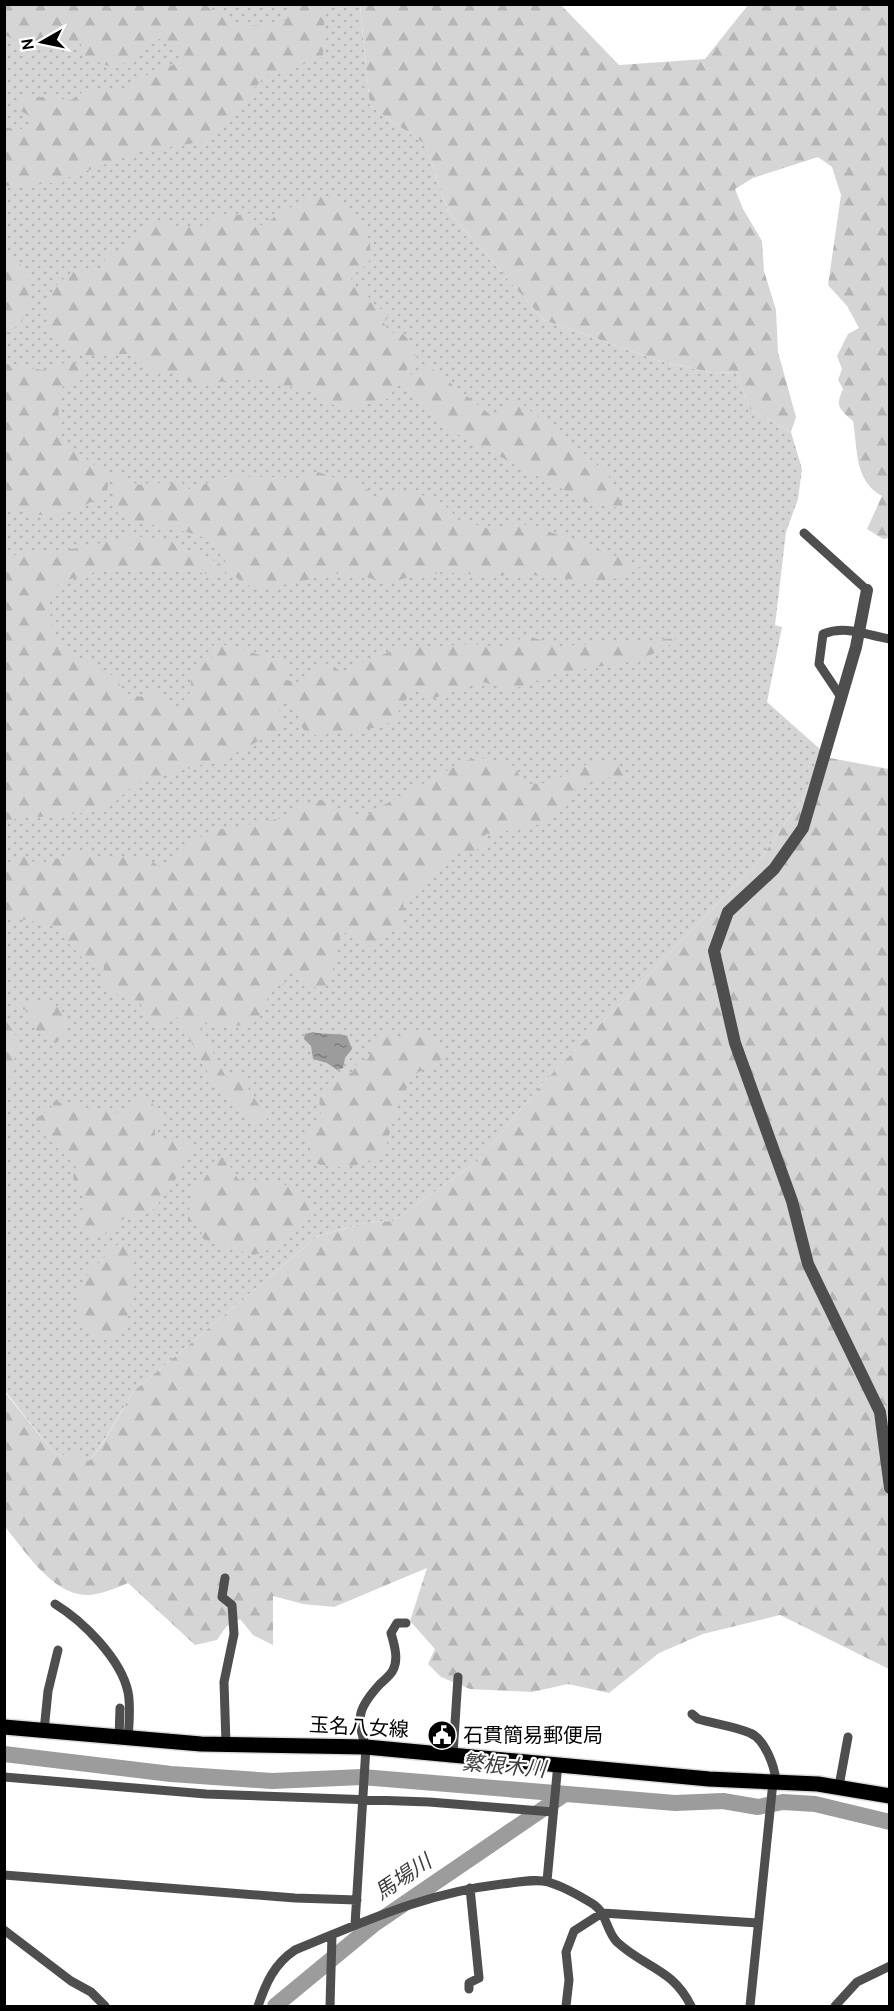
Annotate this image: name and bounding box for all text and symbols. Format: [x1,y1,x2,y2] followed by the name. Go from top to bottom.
[12,12,72,72] north arrow
[17,37,38,51] text: N
[308,1712,410,1742] street label: 玉名八女線
[426,1719,458,1751] public building icon: 石貫簡易郵便局
[463,1723,603,1747] place label: 石貫簡易郵便局
[461,1749,549,1782] water label: 繁根木川
[370,1847,437,1905] water label: 馬場川

